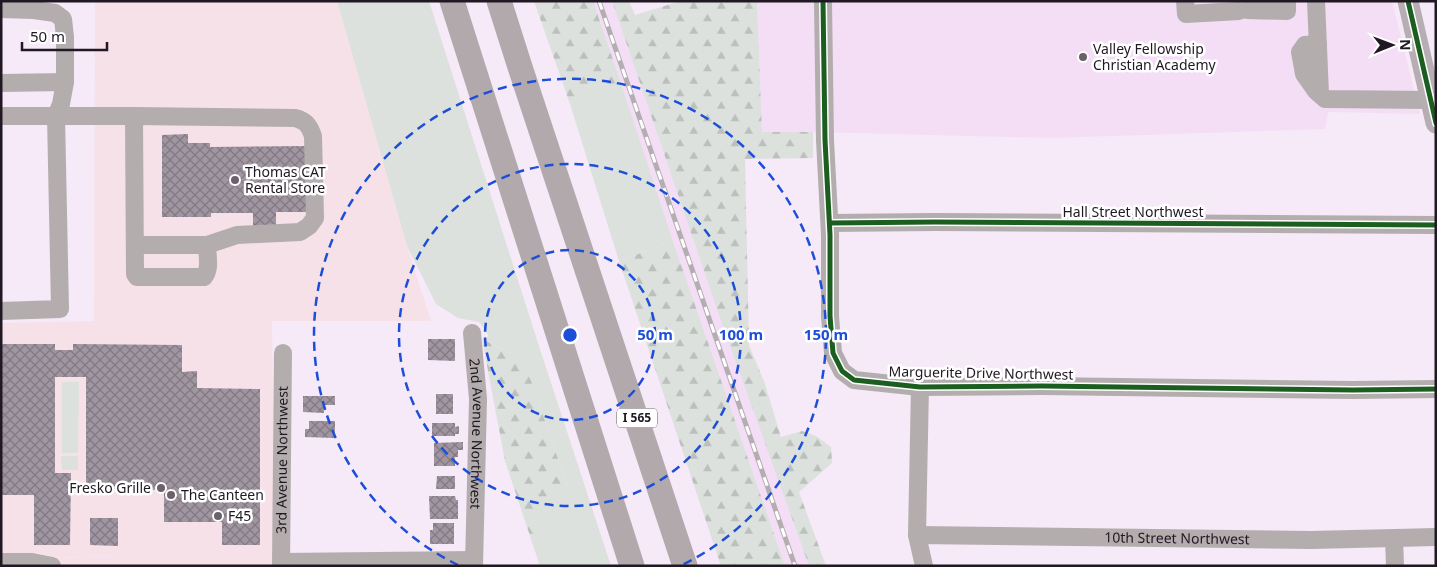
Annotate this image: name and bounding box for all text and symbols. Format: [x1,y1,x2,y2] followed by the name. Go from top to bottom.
[22,20,108,52] scale bar
[1367,20,1417,70] north arrow
[30,26,65,46] text: 50 m
[1093,39,1217,74] place label: Valley Fellowship Christian Academy
[1396,39,1415,51] text: N
[1077,51,1089,63] marker: Valley Fellowship Christian Academy
[245,162,326,197] place label: Thomas CAT Rental Store
[229,174,241,186] marker: Thomas CAT Rental Store
[1062,202,1204,221] street label: Hall Street Northwest
[637,324,673,344] text: 50 m
[719,324,763,344] text: 100 m
[804,324,848,344] text: 150 m
[561,326,579,344] centre of rings
[465,357,488,509] street label: 2nd Avenue Northwest
[888,361,1074,384] street label: Marguerite Drive Northwest
[271,386,292,534] street label: 3rd Avenue Northwest
[617,408,657,428] road number: I 565
[69,478,151,497] place label: Fresko Grille
[155,482,167,494] marker: Fresko Grille
[181,485,264,504] place label: The Canteen
[165,489,177,501] marker: The Canteen
[228,506,251,525] place label: F45
[212,510,224,522] marker: F45
[1104,527,1250,548] street label: 10th Street Northwest

